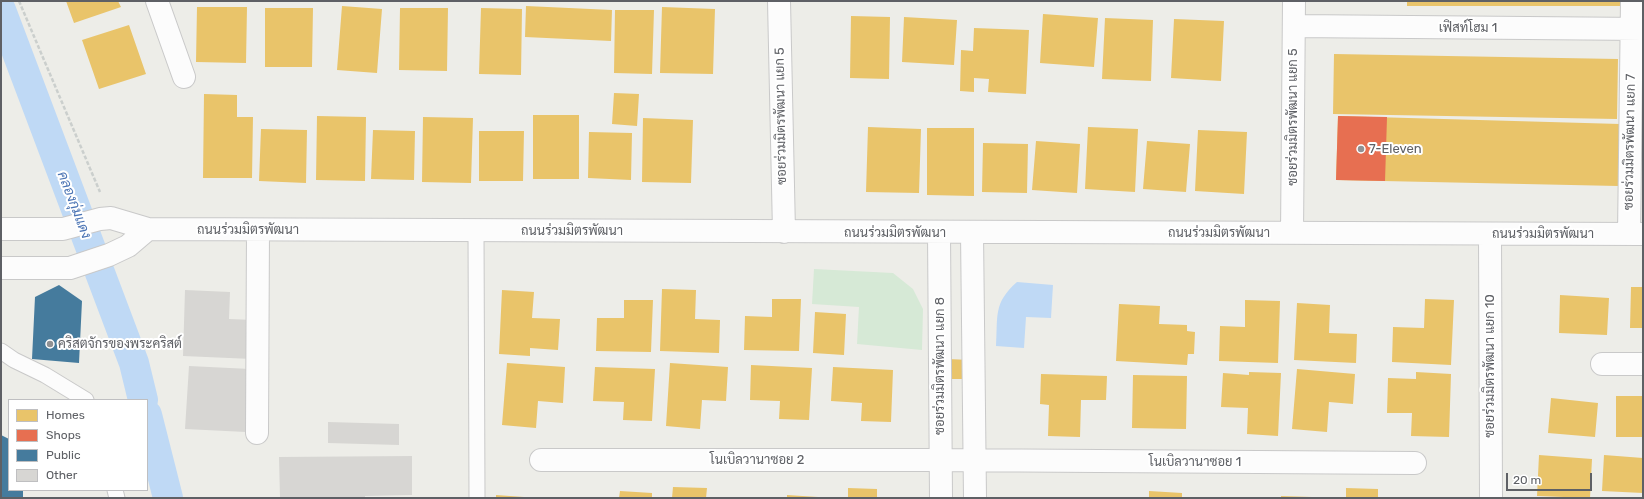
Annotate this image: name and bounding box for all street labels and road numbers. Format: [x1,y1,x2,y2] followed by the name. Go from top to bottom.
[1439,20,1497,36] street label: เฟิสท์โฮม 1
[772,47,790,185] street label: ซอยร่วมมิตรพัฒนา แยก 5
[1285,48,1301,186] street label: ซอยร่วมมิตรพัฒนา แยก 5
[1621,74,1639,210] street label: ซอยร่วมมิตรพัฒนา แยก 7
[197,222,299,238] street label: ถนนร่วมมิตรพัฒนา
[521,223,623,239] street label: ถนนร่วมมิตรพัฒนา
[844,225,946,241] street label: ถนนร่วมมิตรพัฒนา
[1168,225,1270,241] street label: ถนนร่วมมิตรพัฒนา
[1492,226,1594,242] street label: ถนนร่วมมิตรพัฒนา
[1482,294,1498,438] street label: ซอยร่วมมิตรพัฒนา แยก 10
[932,297,948,435] street label: ซอยร่วมมิตรพัฒนา แยก 8
[710,452,804,468] street label: โนเบิลวานาซอย 2
[1149,454,1241,470] street label: โนเบิลวานาซอย 1

